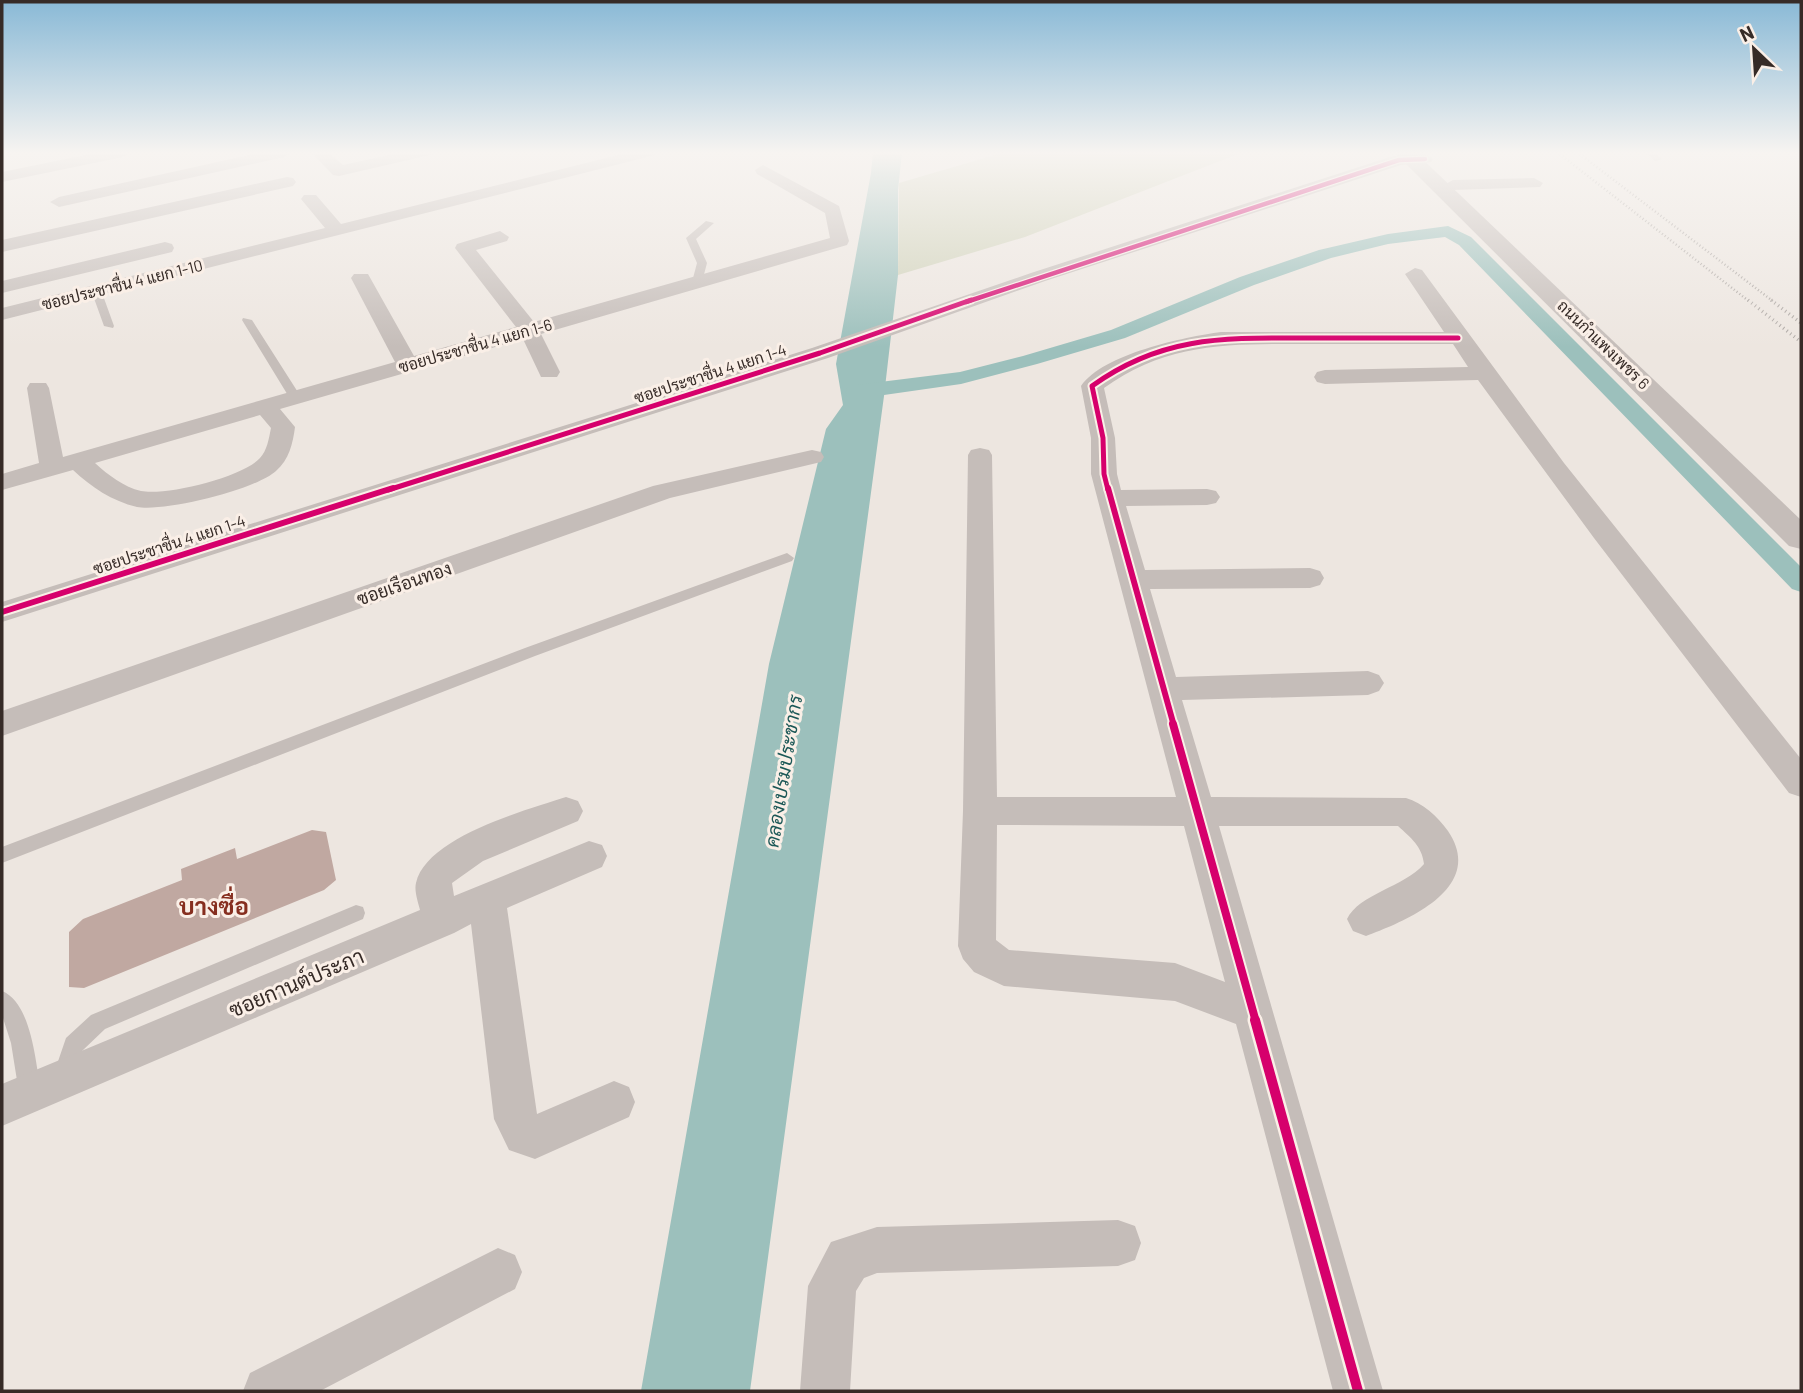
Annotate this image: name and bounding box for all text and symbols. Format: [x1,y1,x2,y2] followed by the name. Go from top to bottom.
[1719,14,1789,84] north arrow
[1736,20,1757,46] text: N
[39,251,204,313] street label: ซอยประชาชื่น 4 แยก 1-10
[1554,295,1654,393] street label: ถนนกำแพงเพชร 6
[395,310,554,376] street label: ซอยประชาชื่น 4 แยก 1-6
[630,336,789,407] street label: ซอยประชาชื่น 4 แยก 1-4
[89,507,248,578] street label: ซอยประชาชื่น 4 แยก 1-4
[354,557,454,609] street label: ซอยเรือนทอง
[760,692,807,849] water label: คลองเปรมประชากร
[179,886,249,920] district label: บางซื่อ
[225,942,367,1022] street label: ซอยกานต์ประภา

